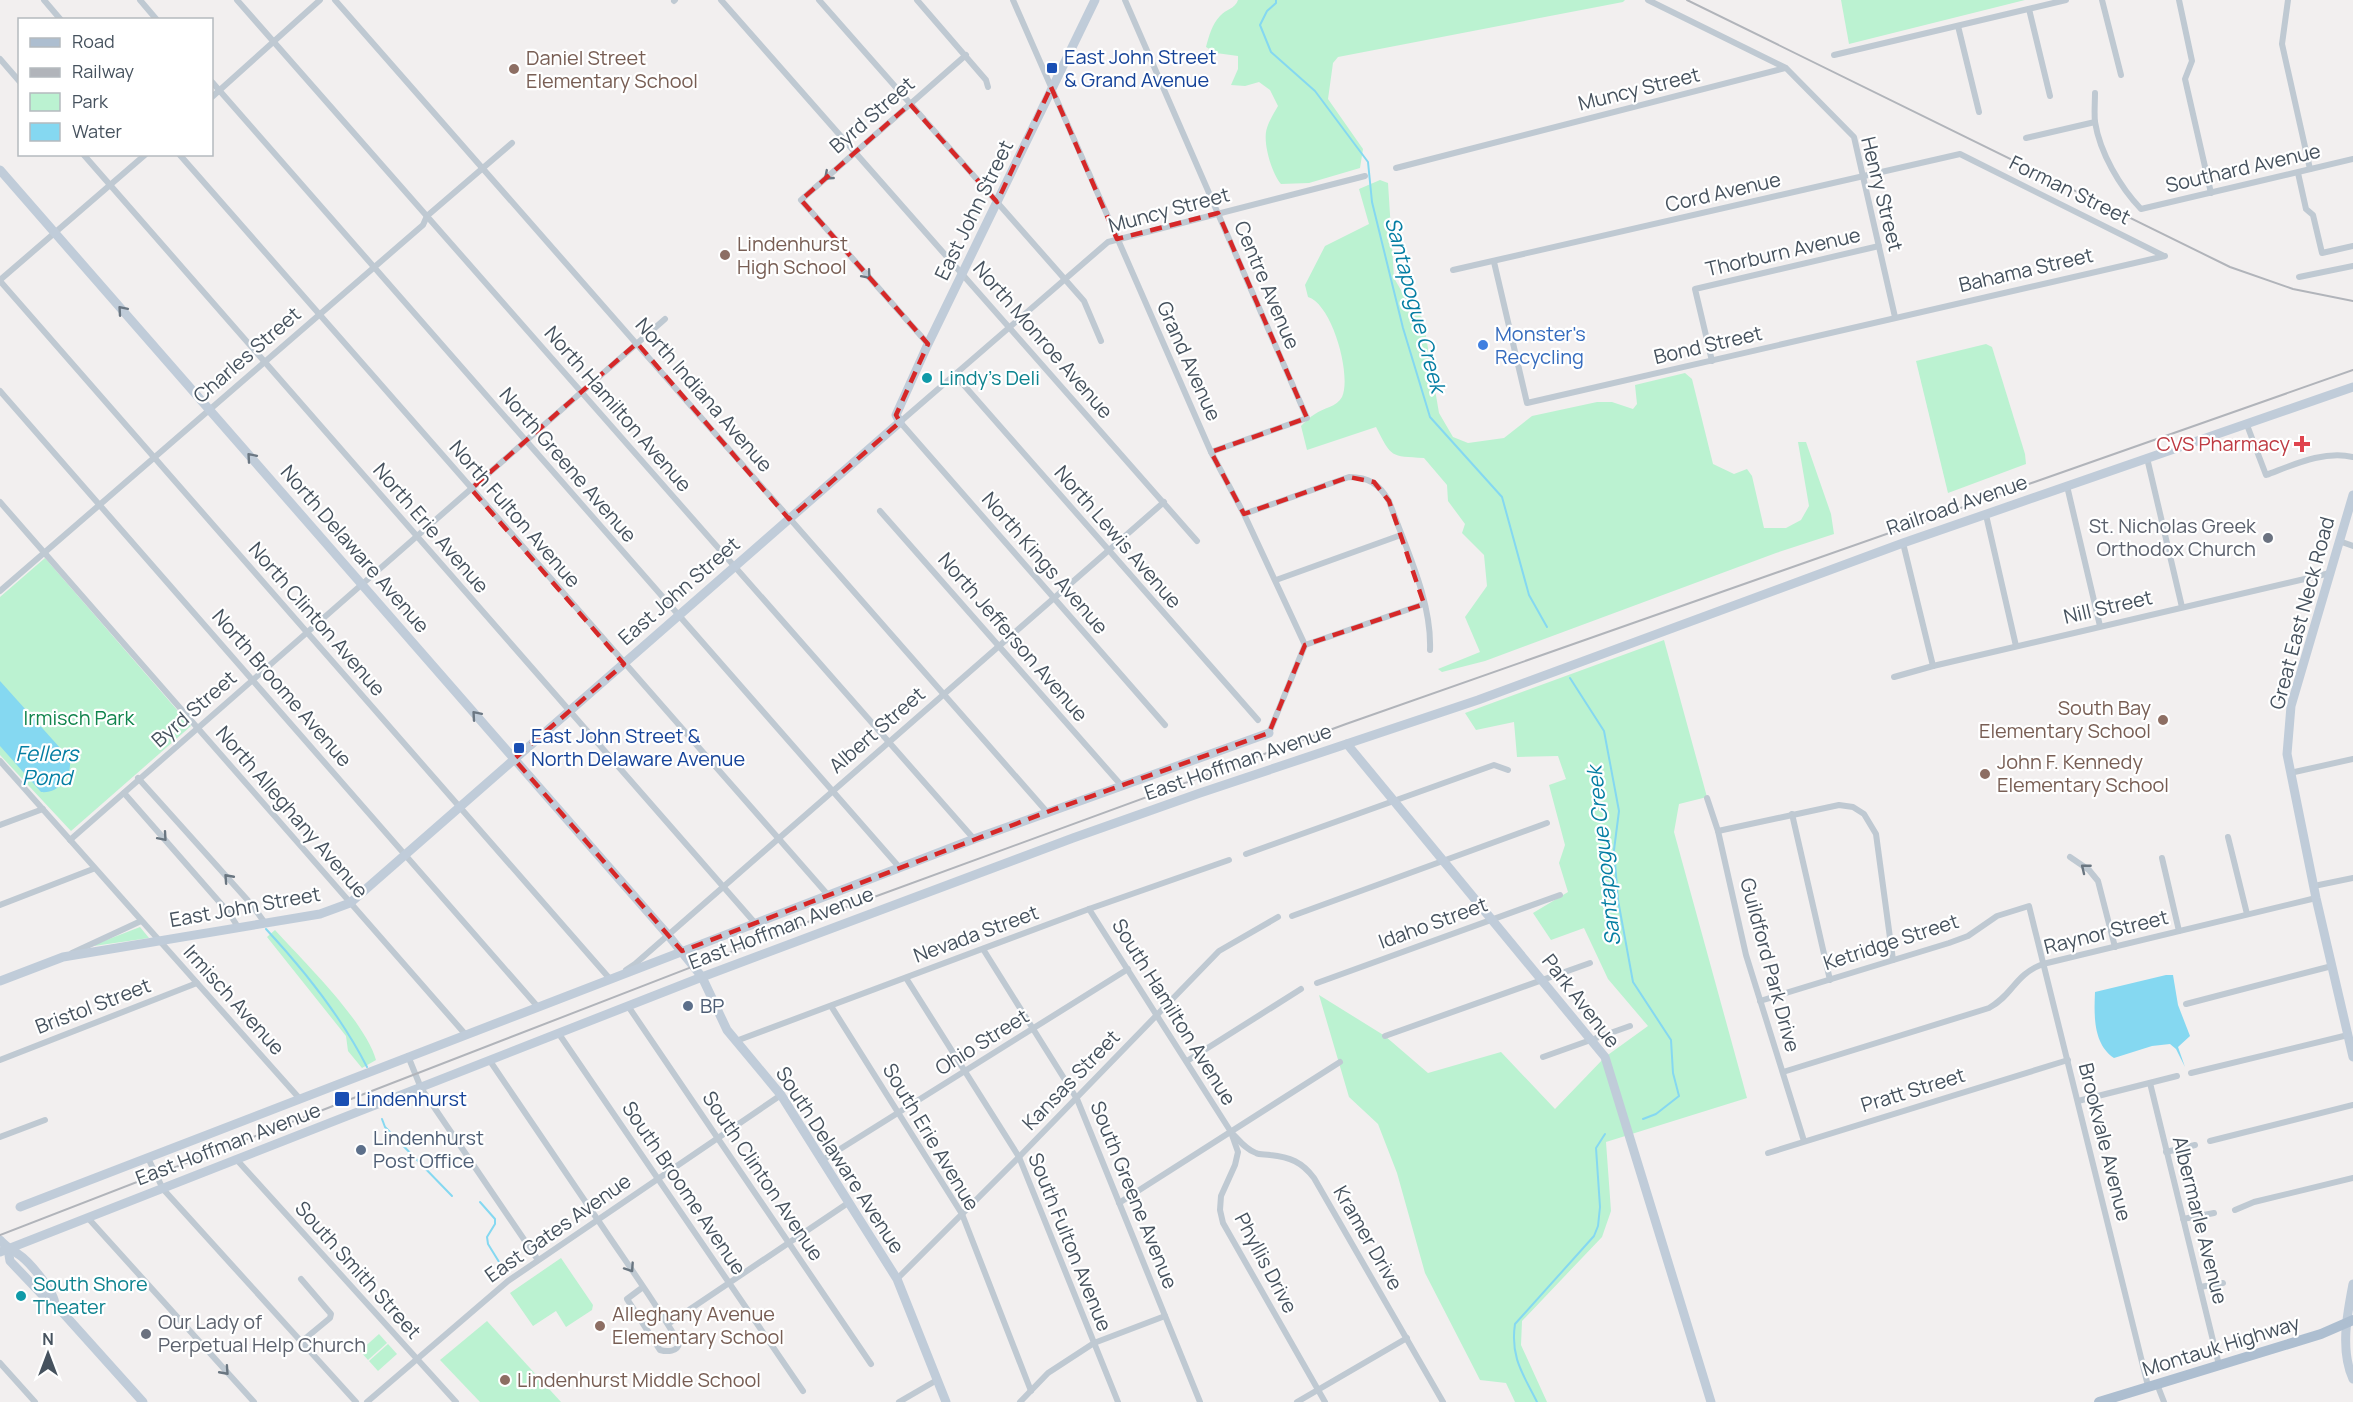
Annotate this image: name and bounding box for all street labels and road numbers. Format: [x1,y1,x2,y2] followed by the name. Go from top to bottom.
[1575,60,1703,117] street label: Muncy Street
[823,70,920,159] street label: Byrd Street
[1855,134,1910,254] street label: Henry Street
[928,135,1019,284] street label: East John Street
[2163,137,2323,198] street label: Southard Avenue
[2005,149,2135,231] street label: Forman Street
[1663,165,1783,218] street label: Cord Avenue
[1105,180,1232,239] street label: Muncy Street
[1228,217,1307,353] street label: Centre Avenue
[1703,221,1863,282] street label: Thorburn Avenue
[1956,241,2096,298] street label: Bahama Street
[968,255,1119,424] street label: North Monroe Avenue
[1151,297,1228,425] street label: Grand Avenue
[187,300,306,409] street label: Charles Street
[630,312,779,478] street label: North Indiana Avenue
[1651,319,1765,370] street label: Bond Street
[539,320,698,497] street label: North Hamilton Avenue
[494,382,643,548] street label: North Greene Avenue
[444,434,587,593] street label: North Fulton Avenue
[367,457,495,598] street label: North Erie Avenue
[275,459,436,638] street label: North Delaware Avenue
[1049,459,1188,614] street label: North Lewis Avenue
[1883,468,2031,541] street label: Railroad Avenue
[976,486,1115,639] street label: North Kings Avenue
[2263,514,2340,712] street label: Great East Neck Road
[612,530,745,651] street label: East John Street
[243,536,392,701] street label: North Clinton Avenue
[932,546,1094,727] street label: North Jefferson Avenue
[2061,583,2155,630] street label: Nill Street
[206,603,358,772] street label: North Broome Avenue
[145,664,242,753] street label: Byrd Street
[823,680,930,779] street label: Albert Street
[1141,717,1335,806] street label: East Hoffman Avenue
[210,720,375,903] street label: North Alleghany Avenue
[1734,875,1807,1055] street label: Guildford Park Drive
[167,880,322,933] street label: East John Street
[684,880,877,975] street label: East Hoffman Avenue
[1375,890,1491,955] street label: Idaho Street
[909,898,1042,969] street label: Nevada Street
[2041,903,2171,960] street label: Raynor Street
[1820,907,1962,976] street label: Ketridge Street
[1106,913,1243,1110] street label: South Hamilton Avenue
[178,939,291,1061] street label: Irmisch Avenue
[1536,948,1627,1053] street label: Park Avenue
[31,971,154,1040] street label: Bristol Street
[930,1002,1034,1081] street label: Ohio Street
[1016,1024,1125,1136] street label: Kansas Street
[877,1058,986,1215] street label: South Erie Avenue
[2073,1060,2138,1224] street label: Brookvale Avenue
[770,1061,911,1258] street label: South Delaware Avenue
[1857,1061,1968,1118] street label: Pratt Street
[697,1086,830,1266] street label: South Clinton Avenue
[131,1096,324,1191] street label: East Hoffman Avenue
[616,1096,753,1280] street label: South Broome Avenue
[1084,1097,1184,1293] street label: South Greene Avenue
[2167,1133,2234,1307] street label: Albermarle Avenue
[1022,1149,1119,1335] street label: South Fulton Avenue
[479,1167,636,1288] street label: East Gates Avenue
[1328,1181,1409,1295] street label: Kramer Drive
[289,1195,427,1344] street label: South Smith Street
[1229,1208,1304,1318] street label: Phyllis Drive
[2139,1309,2303,1382] street label: Montauk Highway

